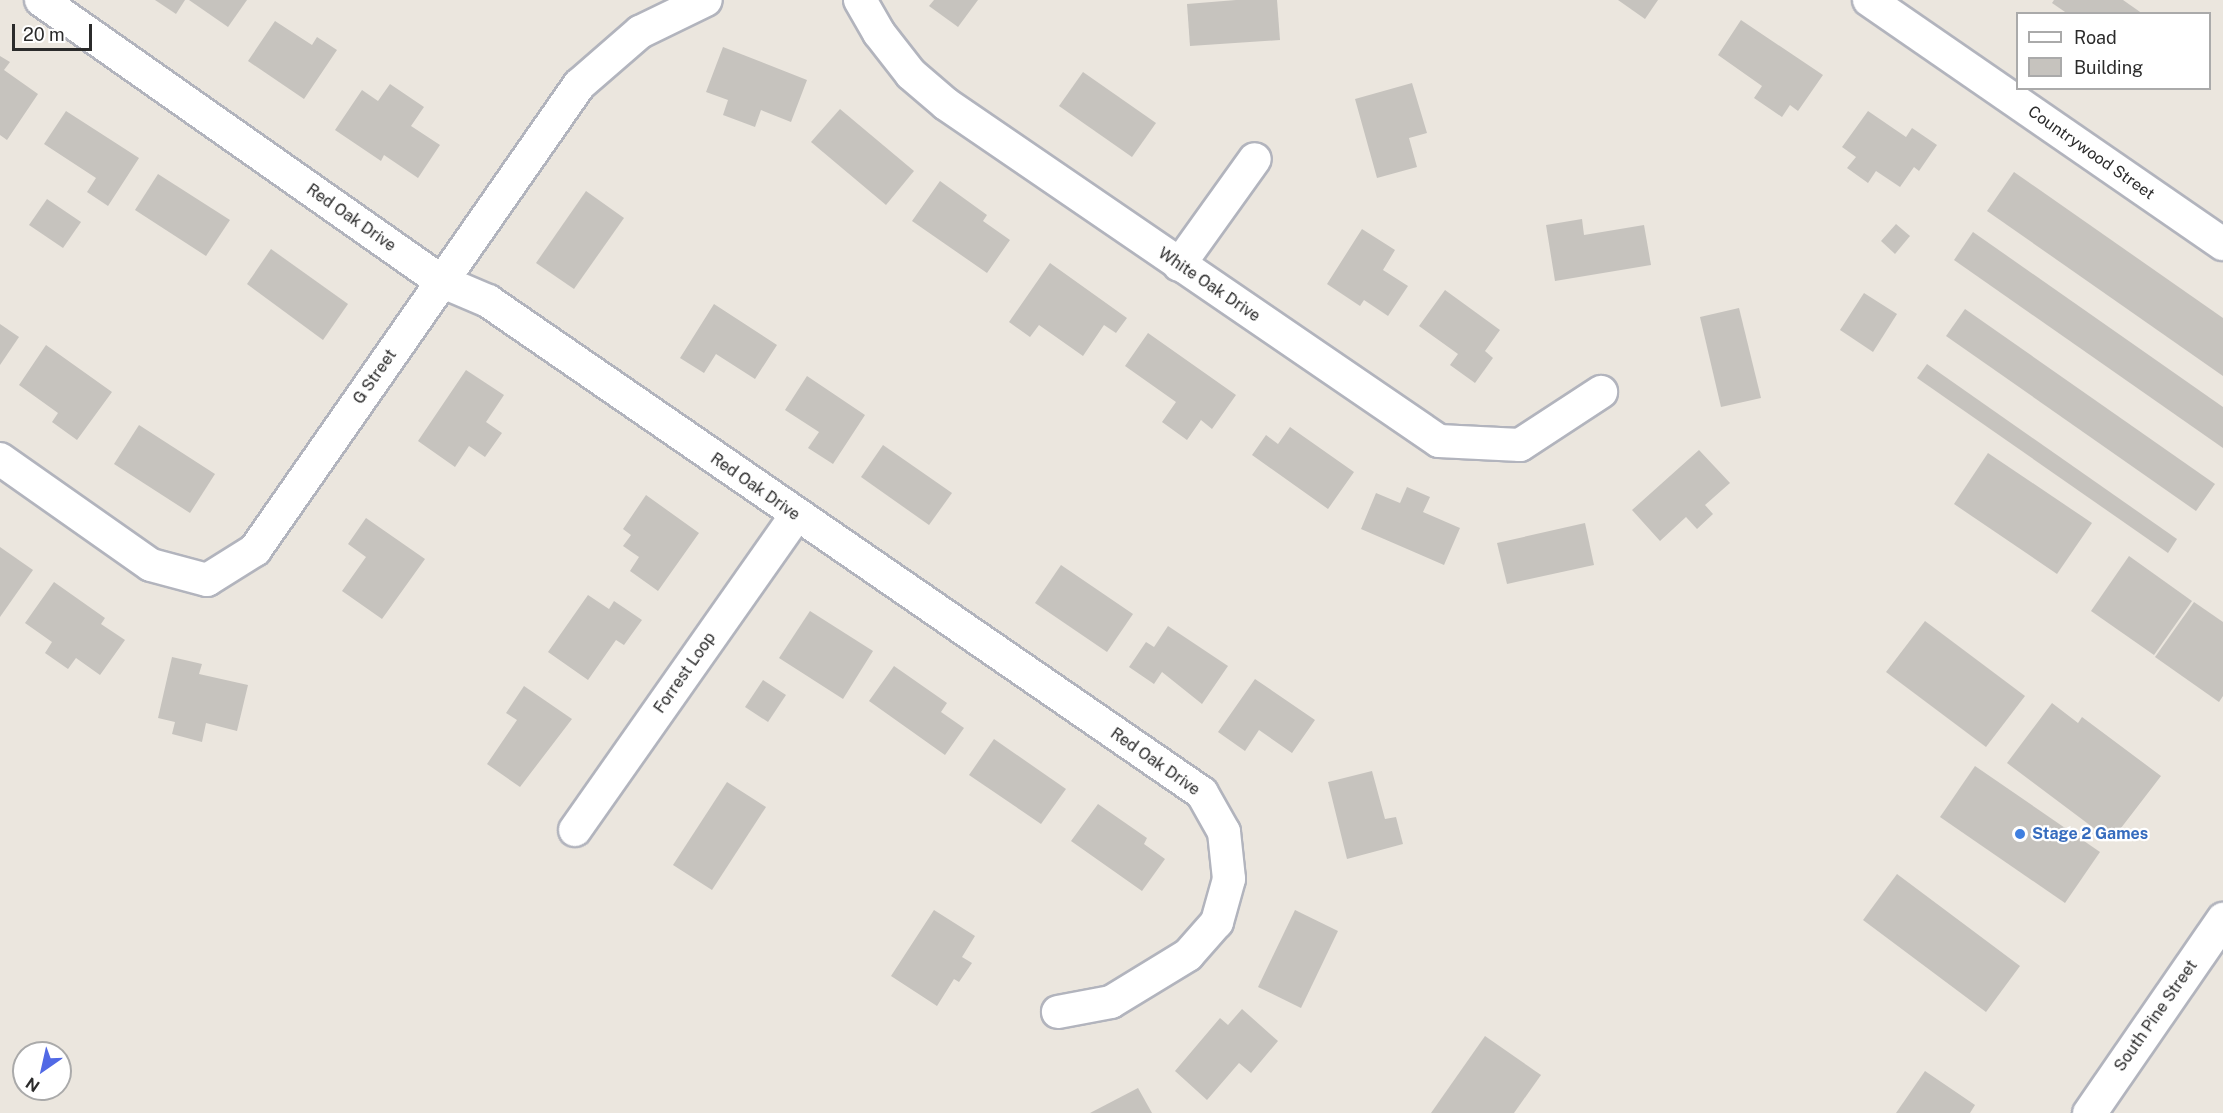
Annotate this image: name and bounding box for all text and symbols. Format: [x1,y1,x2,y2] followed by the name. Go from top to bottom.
[15,12,94,50] scale bar
[2016,12,2211,90] legend
[23,24,65,45] text: 20 m
[2074,27,2117,48] text: Road
[2074,57,2143,78] text: Building
[2024,102,2158,204] street label: Countrywood Street
[303,180,399,256] street label: Red Oak Drive
[1154,244,1264,326] street label: White Oak Drive
[349,346,401,408] street label: G Street
[707,449,803,525] street label: Red Oak Drive
[650,629,720,717] street label: Forrest Loop
[1107,724,1203,800] street label: Red Oak Drive
[2032,824,2148,844] place label: Stage 2 Games
[2013,827,2027,841] marker: Stage 2 Games
[2110,957,2202,1075] street label: South Pine Street
[12,1041,72,1101] north arrow
[22,1073,43,1096] text: N

